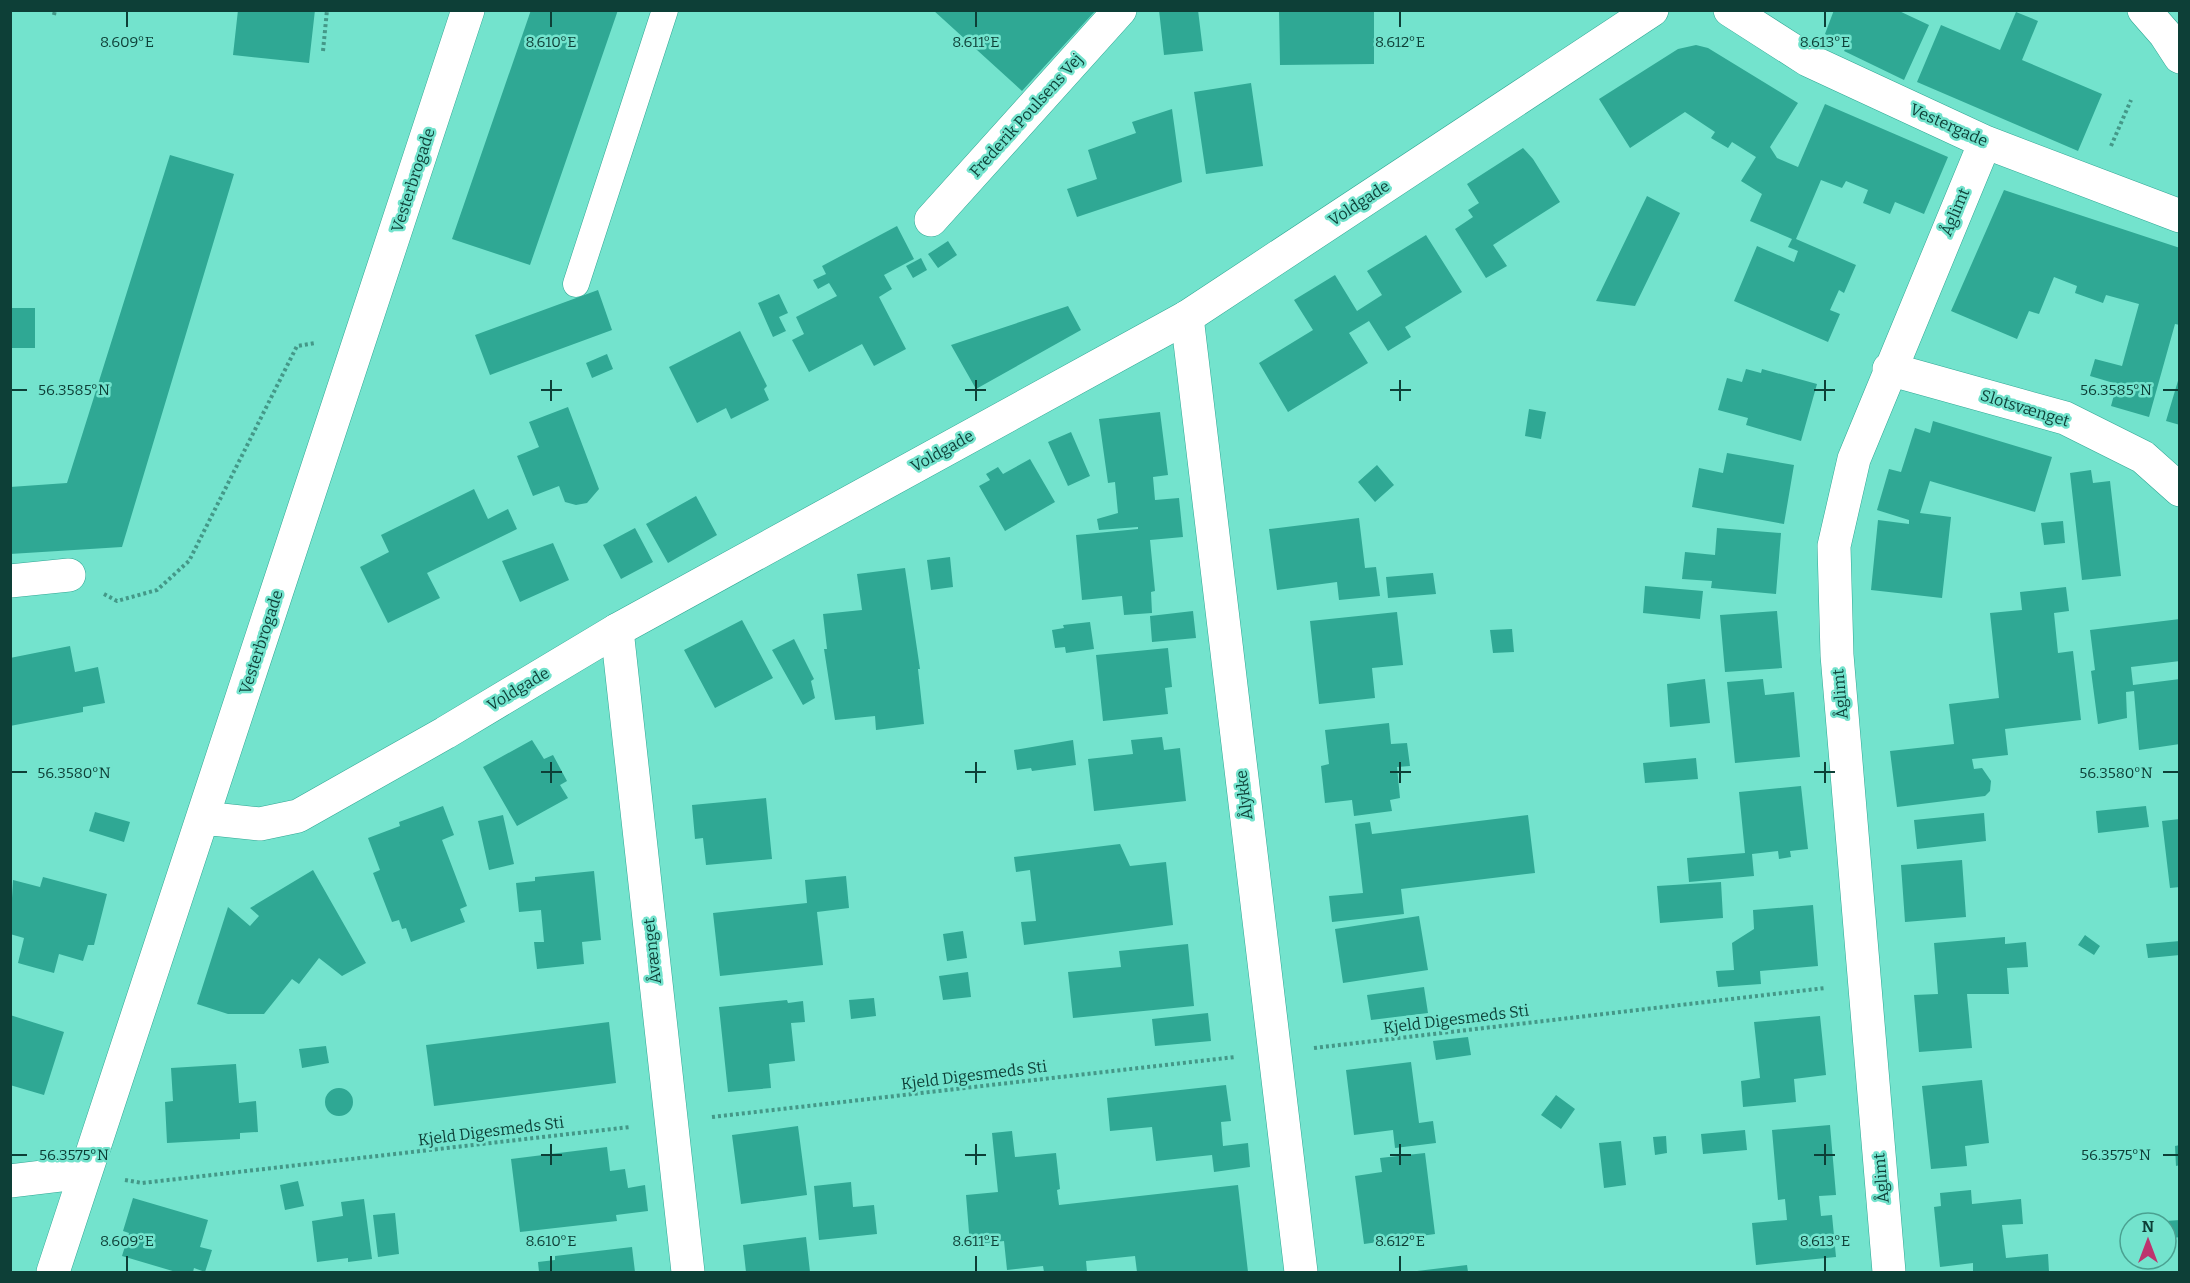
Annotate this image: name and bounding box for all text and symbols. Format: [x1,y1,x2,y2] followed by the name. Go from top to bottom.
[100,33,154,51] text: 8.609°E
[525,33,577,51] text: 8.610°E
[952,33,1000,51] text: 8.611°E
[1375,33,1425,51] text: 8.612°E
[1800,33,1850,51] text: 8.613°E
[966,49,1086,181] street label: Frederik Poulsens Vej
[1907,99,1991,151] street label: Vestergade
[387,126,439,234] street label: Vesterbrogade
[1325,176,1393,230] street label: Voldgade
[1936,185,1974,239] street label: Åglimt
[38,381,110,399] text: 56.3585°N
[2080,381,2152,399] text: 56.3585°N
[1978,385,2072,431] street label: Slotsvænget
[907,426,977,476] street label: Voldgade
[235,588,287,696] street label: Vesterbrogade
[484,663,552,715] street label: Voldgade
[1827,668,1852,720] street label: Åglimt
[37,764,111,782] text: 56.3580°N
[2079,764,2153,782] text: 56.3580°N
[1231,769,1256,821] street label: Ålykke
[638,917,665,985] street label: Åvænget
[1382,1001,1530,1037] street label: Kjeld Digesmeds Sti
[900,1057,1048,1093] street label: Kjeld Digesmeds Sti
[417,1113,565,1149] street label: Kjeld Digesmeds Sti
[39,1146,109,1164] text: 56.3575°N
[2081,1146,2151,1164] text: 56.3575°N
[1868,1152,1893,1204] street label: Åglimt
[2118,1211,2178,1271] north arrow
[2142,1217,2154,1236] text: N
[100,1232,154,1250] text: 8.609°E
[525,1232,577,1250] text: 8.610°E
[952,1232,1000,1250] text: 8.611°E
[1375,1232,1425,1250] text: 8.612°E
[1800,1232,1850,1250] text: 8.613°E

